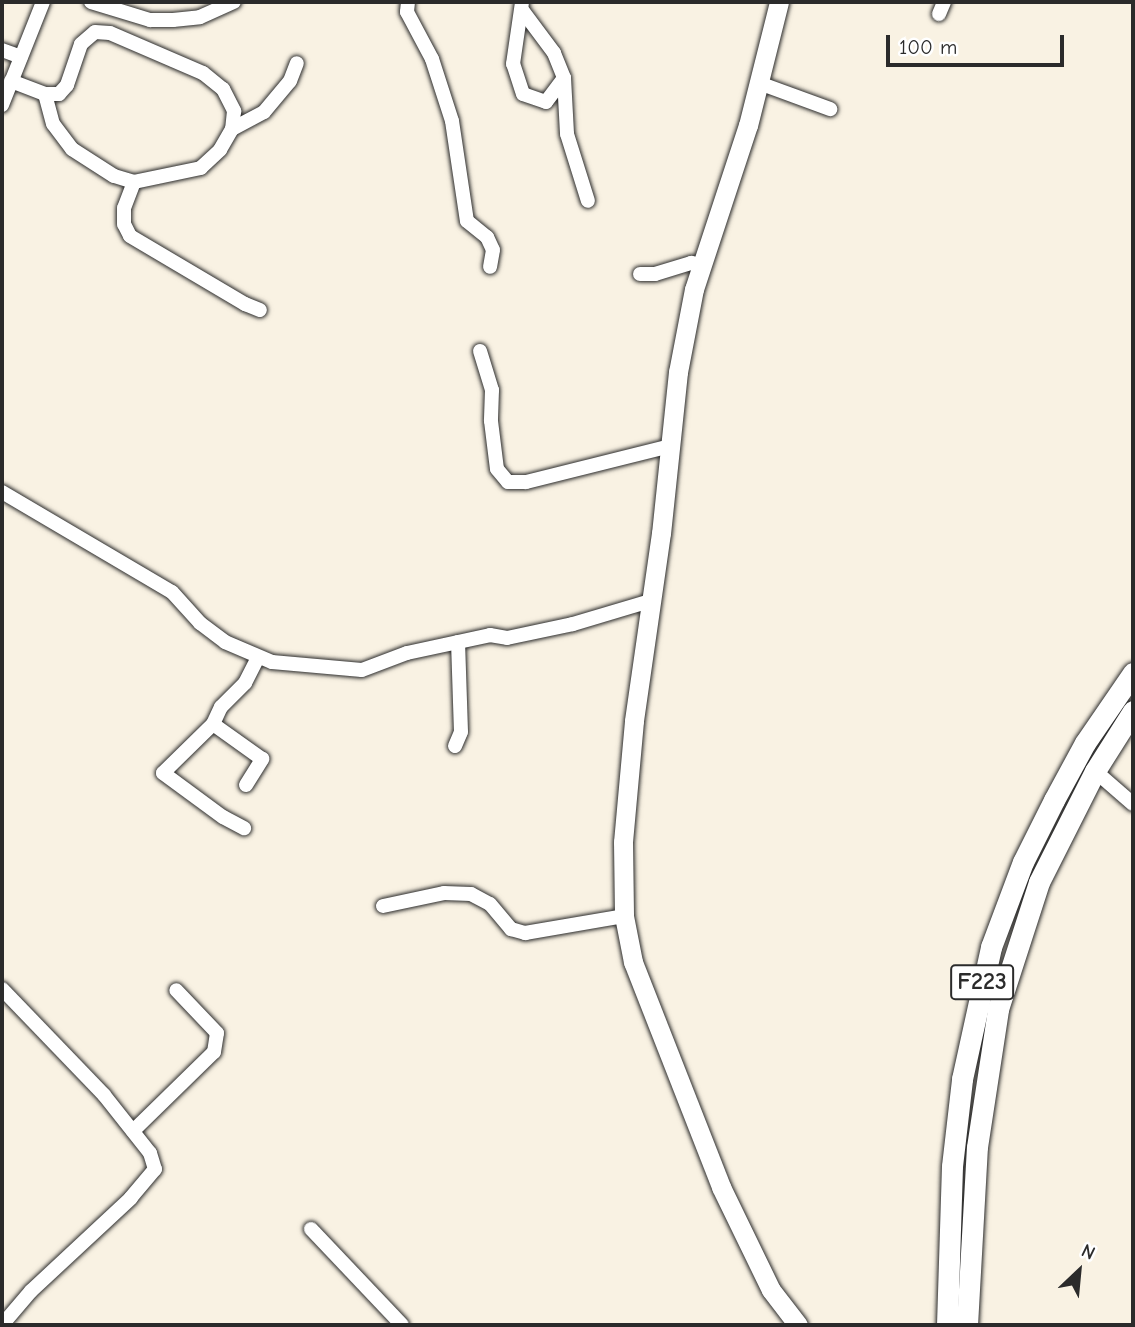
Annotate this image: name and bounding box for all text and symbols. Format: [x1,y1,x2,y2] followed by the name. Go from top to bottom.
[890,21,1068,65] scale bar
[899,35,957,59] text: 100 m
[949,962,1015,1002] road number: F223
[1044,1236,1114,1306] north arrow
[1078,1240,1099,1265] text: N

